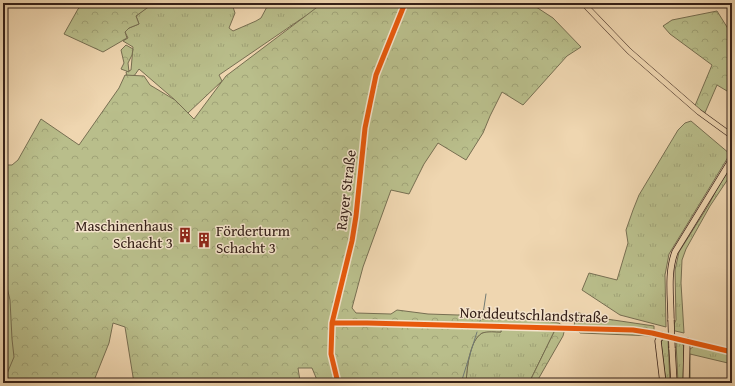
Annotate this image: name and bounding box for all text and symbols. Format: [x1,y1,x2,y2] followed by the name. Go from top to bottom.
[330,148,361,231] street label: Rayer Straße
[75,215,173,253] place label: Maschinenhaus Schacht 3
[216,220,291,258] place label: Förderturm Schacht 3
[176,226,194,244] building icon: Maschinenhaus Schacht 3
[195,231,213,249] building icon: Förderturm Schacht 3
[459,301,609,328] street label: Norddeutschlandstraße

